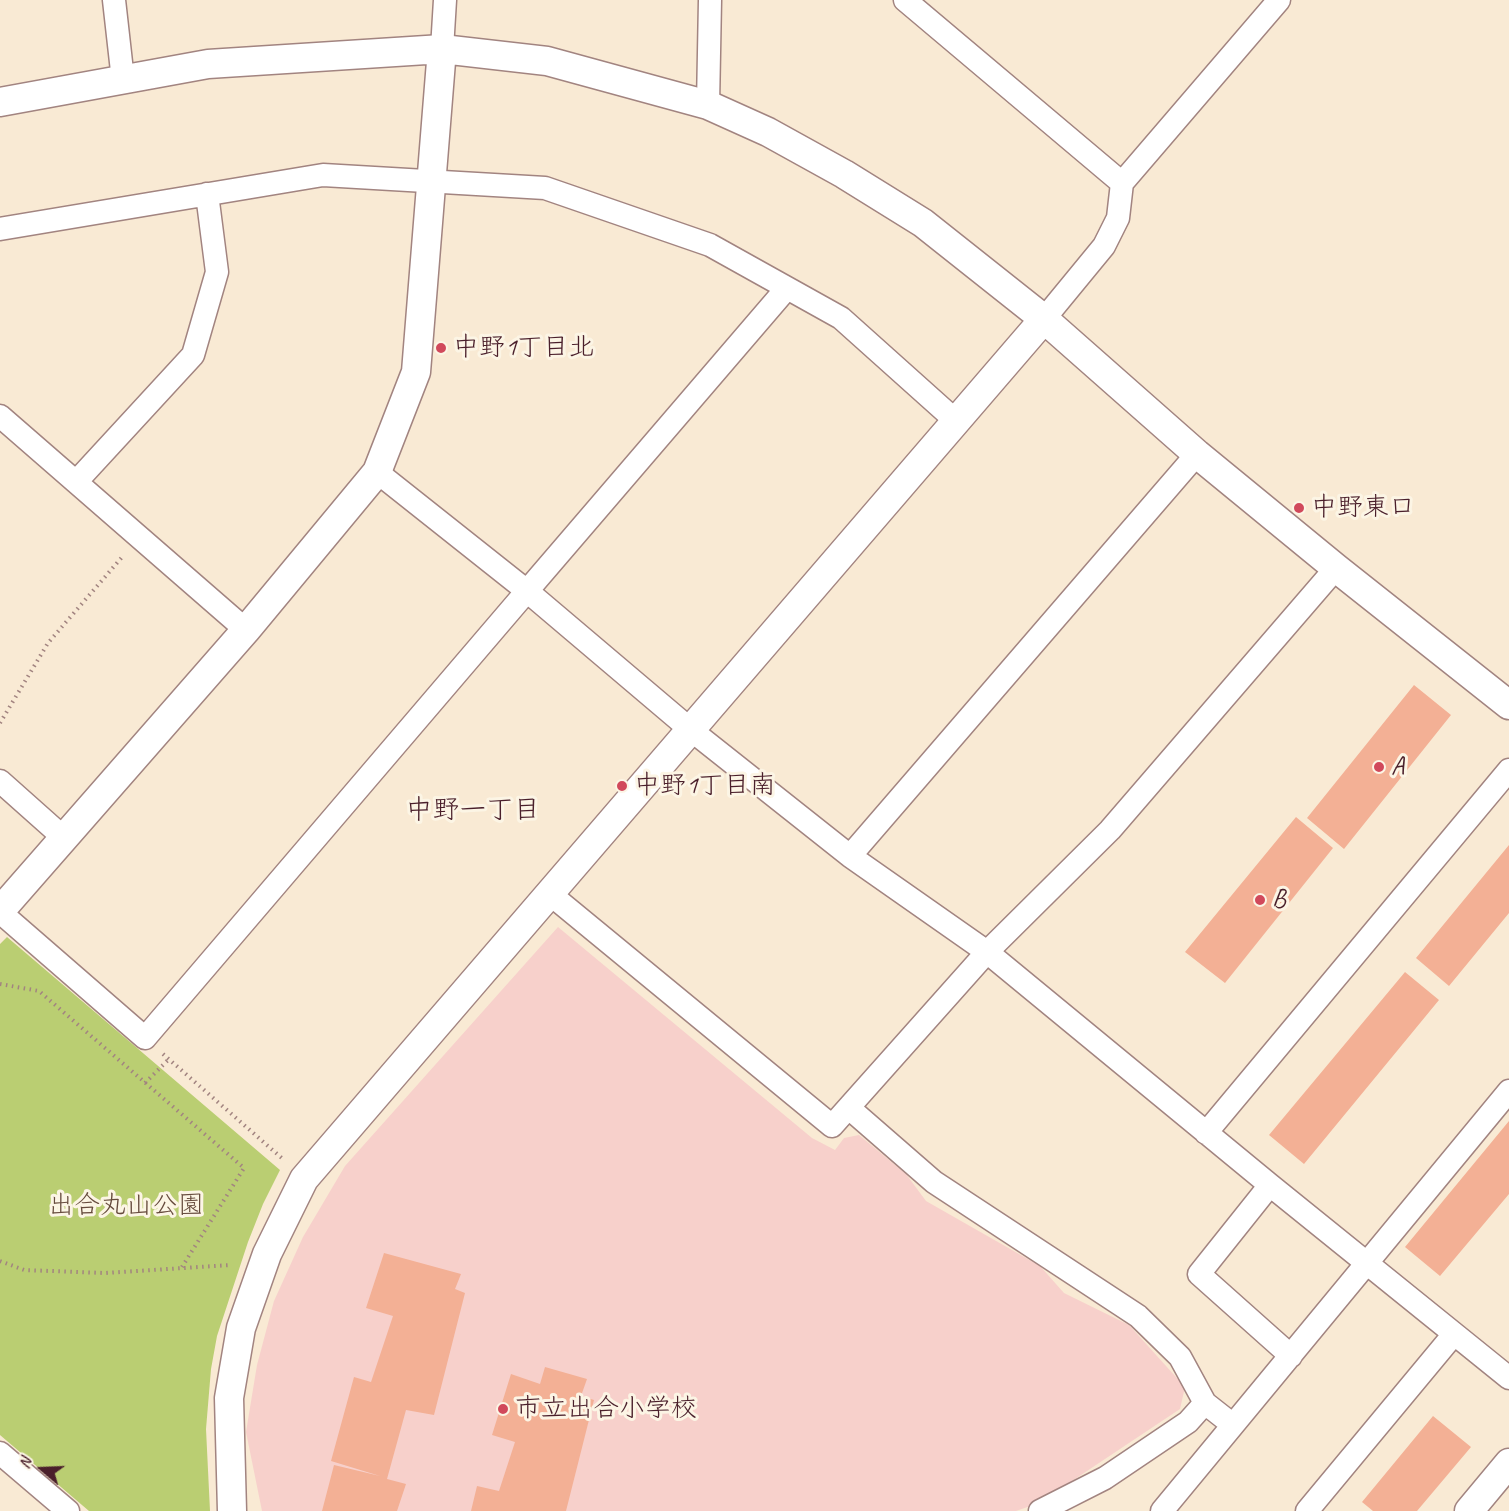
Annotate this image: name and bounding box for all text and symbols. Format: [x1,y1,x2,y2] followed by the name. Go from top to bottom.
[453,332,595,364] place label: 中野1丁目北
[434,341,448,355] marker: 中野1丁目北
[1311,492,1415,524] place label: 中野東口
[1292,501,1306,515] marker: 中野東口
[1391,751,1404,783] place label: A
[1372,760,1386,774] marker: A
[634,770,776,802] place label: 中野1丁目南
[615,779,629,793] marker: 中野1丁目南
[406,795,540,827] district label: 中野一丁目
[1272,884,1286,916] place label: B
[1253,893,1267,907] marker: B
[48,1190,204,1222] park label: 出合丸山公園
[515,1393,697,1425] place label: 市立出合小学校
[496,1402,510,1416] marker: 市立出合小学校
[12,1439,72,1499] north arrow
[14,1455,36,1471] text: N

